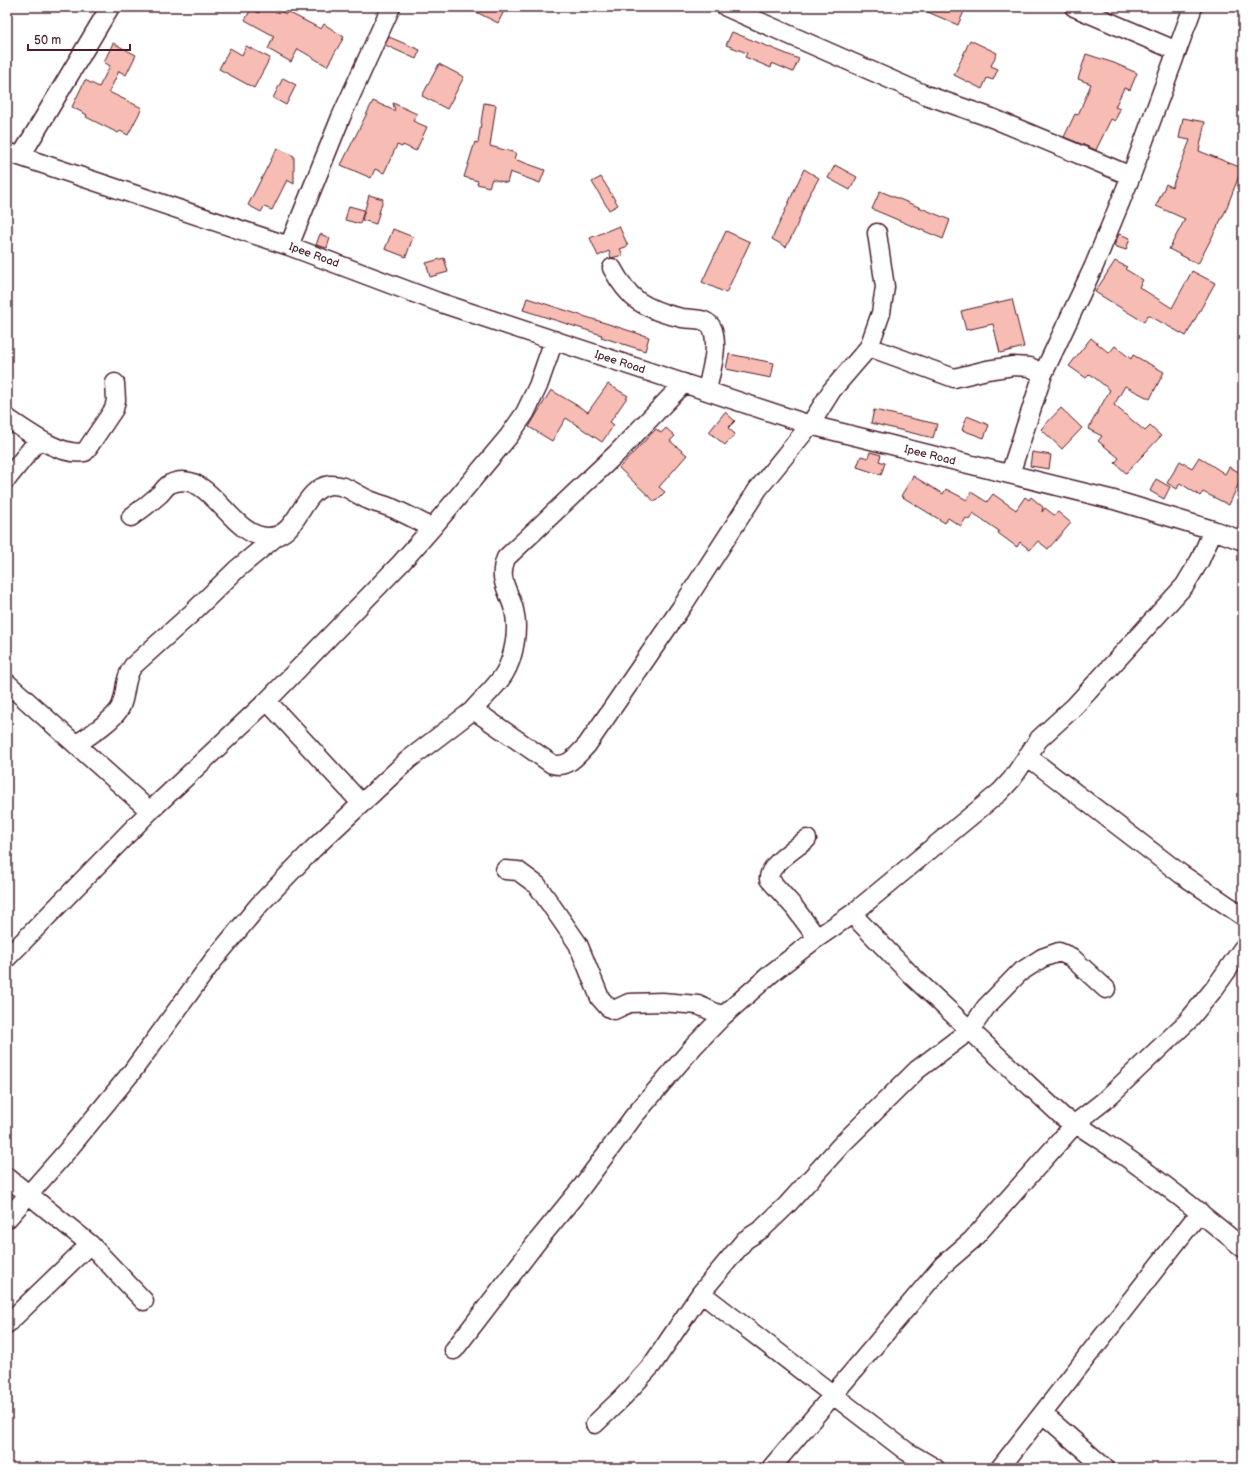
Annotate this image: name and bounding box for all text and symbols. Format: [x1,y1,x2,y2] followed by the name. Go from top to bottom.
[28,26,130,52] scale bar
[34,33,61,48] text: 50 m
[287,240,341,270] street label: Ipee Road
[593,348,647,376] street label: Ipee Road
[903,442,957,468] street label: Ipee Road

